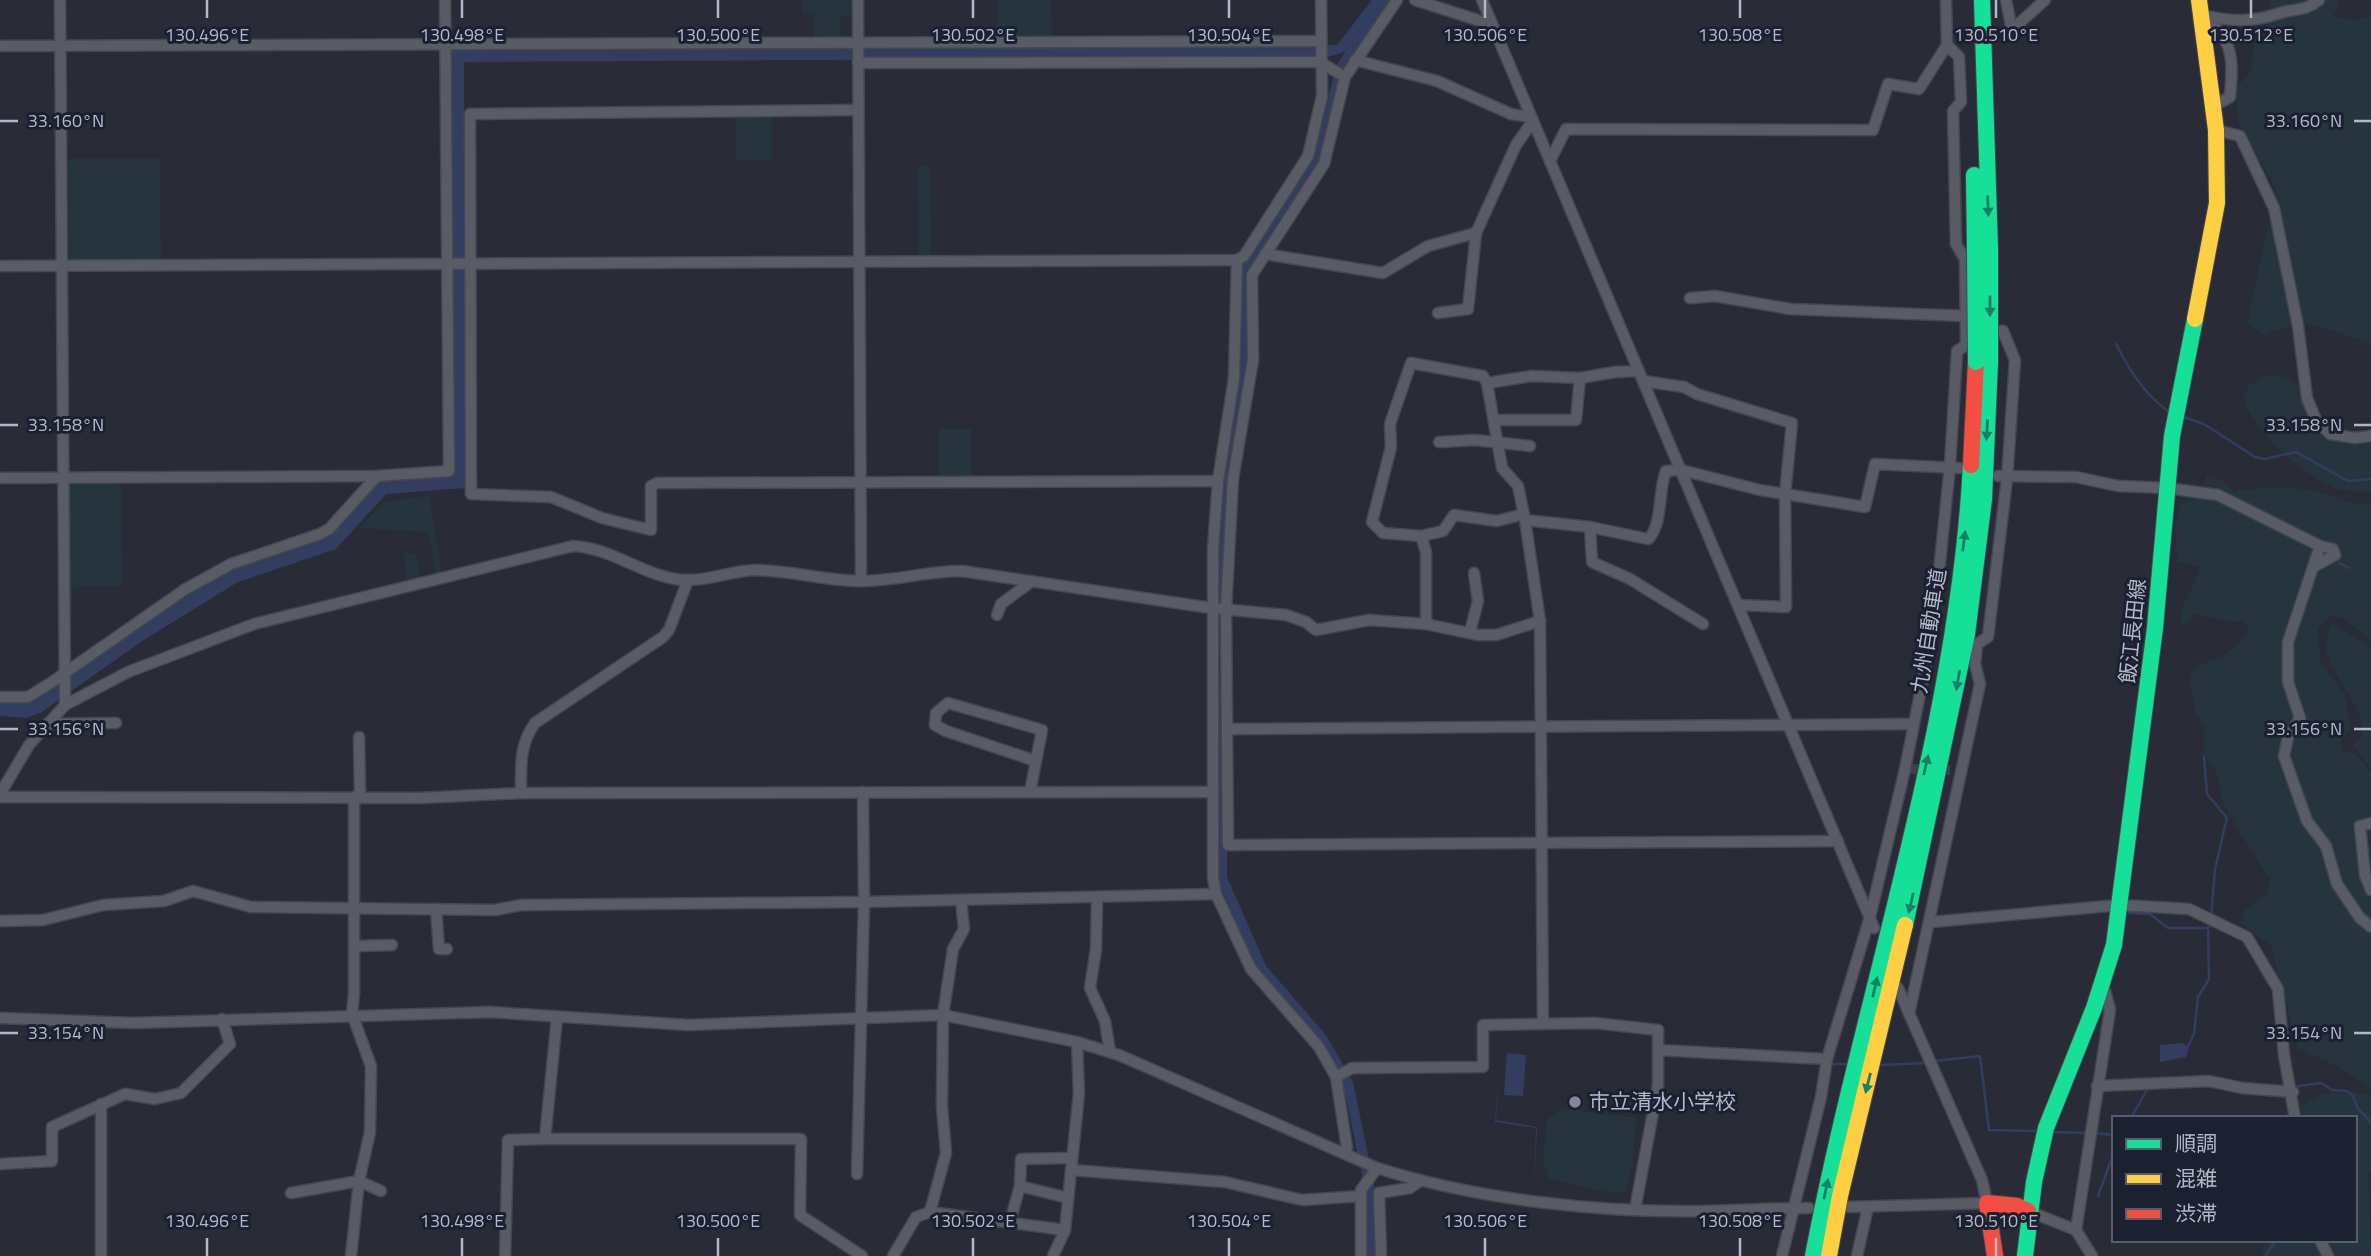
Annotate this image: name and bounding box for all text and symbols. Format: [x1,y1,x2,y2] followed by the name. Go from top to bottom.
[165,21,249,48] text: 130.496°E
[420,21,504,48] text: 130.498°E
[676,21,760,48] text: 130.500°E
[931,21,1015,48] text: 130.502°E
[1187,21,1271,48] text: 130.504°E
[1443,21,1527,48] text: 130.506°E
[1698,21,1782,48] text: 130.508°E
[1954,21,2038,48] text: 130.510°E
[2209,21,2293,48] text: 130.512°E
[28,107,104,134] text: 33.160°N
[2266,107,2342,134] text: 33.160°N
[1983,195,1994,217] one-way arrow
[1984,295,1996,317] one-way arrow
[28,411,104,438] text: 33.158°N
[2266,411,2342,438] text: 33.158°N
[1981,419,1992,441] one-way arrow
[1959,530,1970,552] one-way arrow
[1902,566,1954,696] street label: 九州自動車道
[2111,577,2153,685] street label: 飯江長田線
[1953,669,1964,691] one-way arrow
[28,715,104,742] text: 33.156°N
[2266,715,2342,742] text: 33.156°N
[1921,754,1932,776] one-way arrow
[1905,892,1916,914] one-way arrow
[1870,976,1881,998] one-way arrow
[28,1019,104,1046] text: 33.154°N
[2266,1019,2342,1046] text: 33.154°N
[1862,1072,1873,1094] one-way arrow
[1589,1085,1736,1117] place label: 市立清水小学校
[1567,1094,1583,1110] marker: 市立清水小学校
[2112,1116,2357,1242] legend
[2175,1127,2217,1159] text: 順調
[2175,1162,2217,1194] text: 混雑
[1821,1178,1832,1200] one-way arrow
[2175,1197,2217,1229] text: 渋滞
[165,1207,249,1234] text: 130.496°E
[420,1207,504,1234] text: 130.498°E
[676,1207,760,1234] text: 130.500°E
[931,1207,1015,1234] text: 130.502°E
[1187,1207,1271,1234] text: 130.504°E
[1443,1207,1527,1234] text: 130.506°E
[1698,1207,1782,1234] text: 130.508°E
[1954,1207,2038,1234] text: 130.510°E

